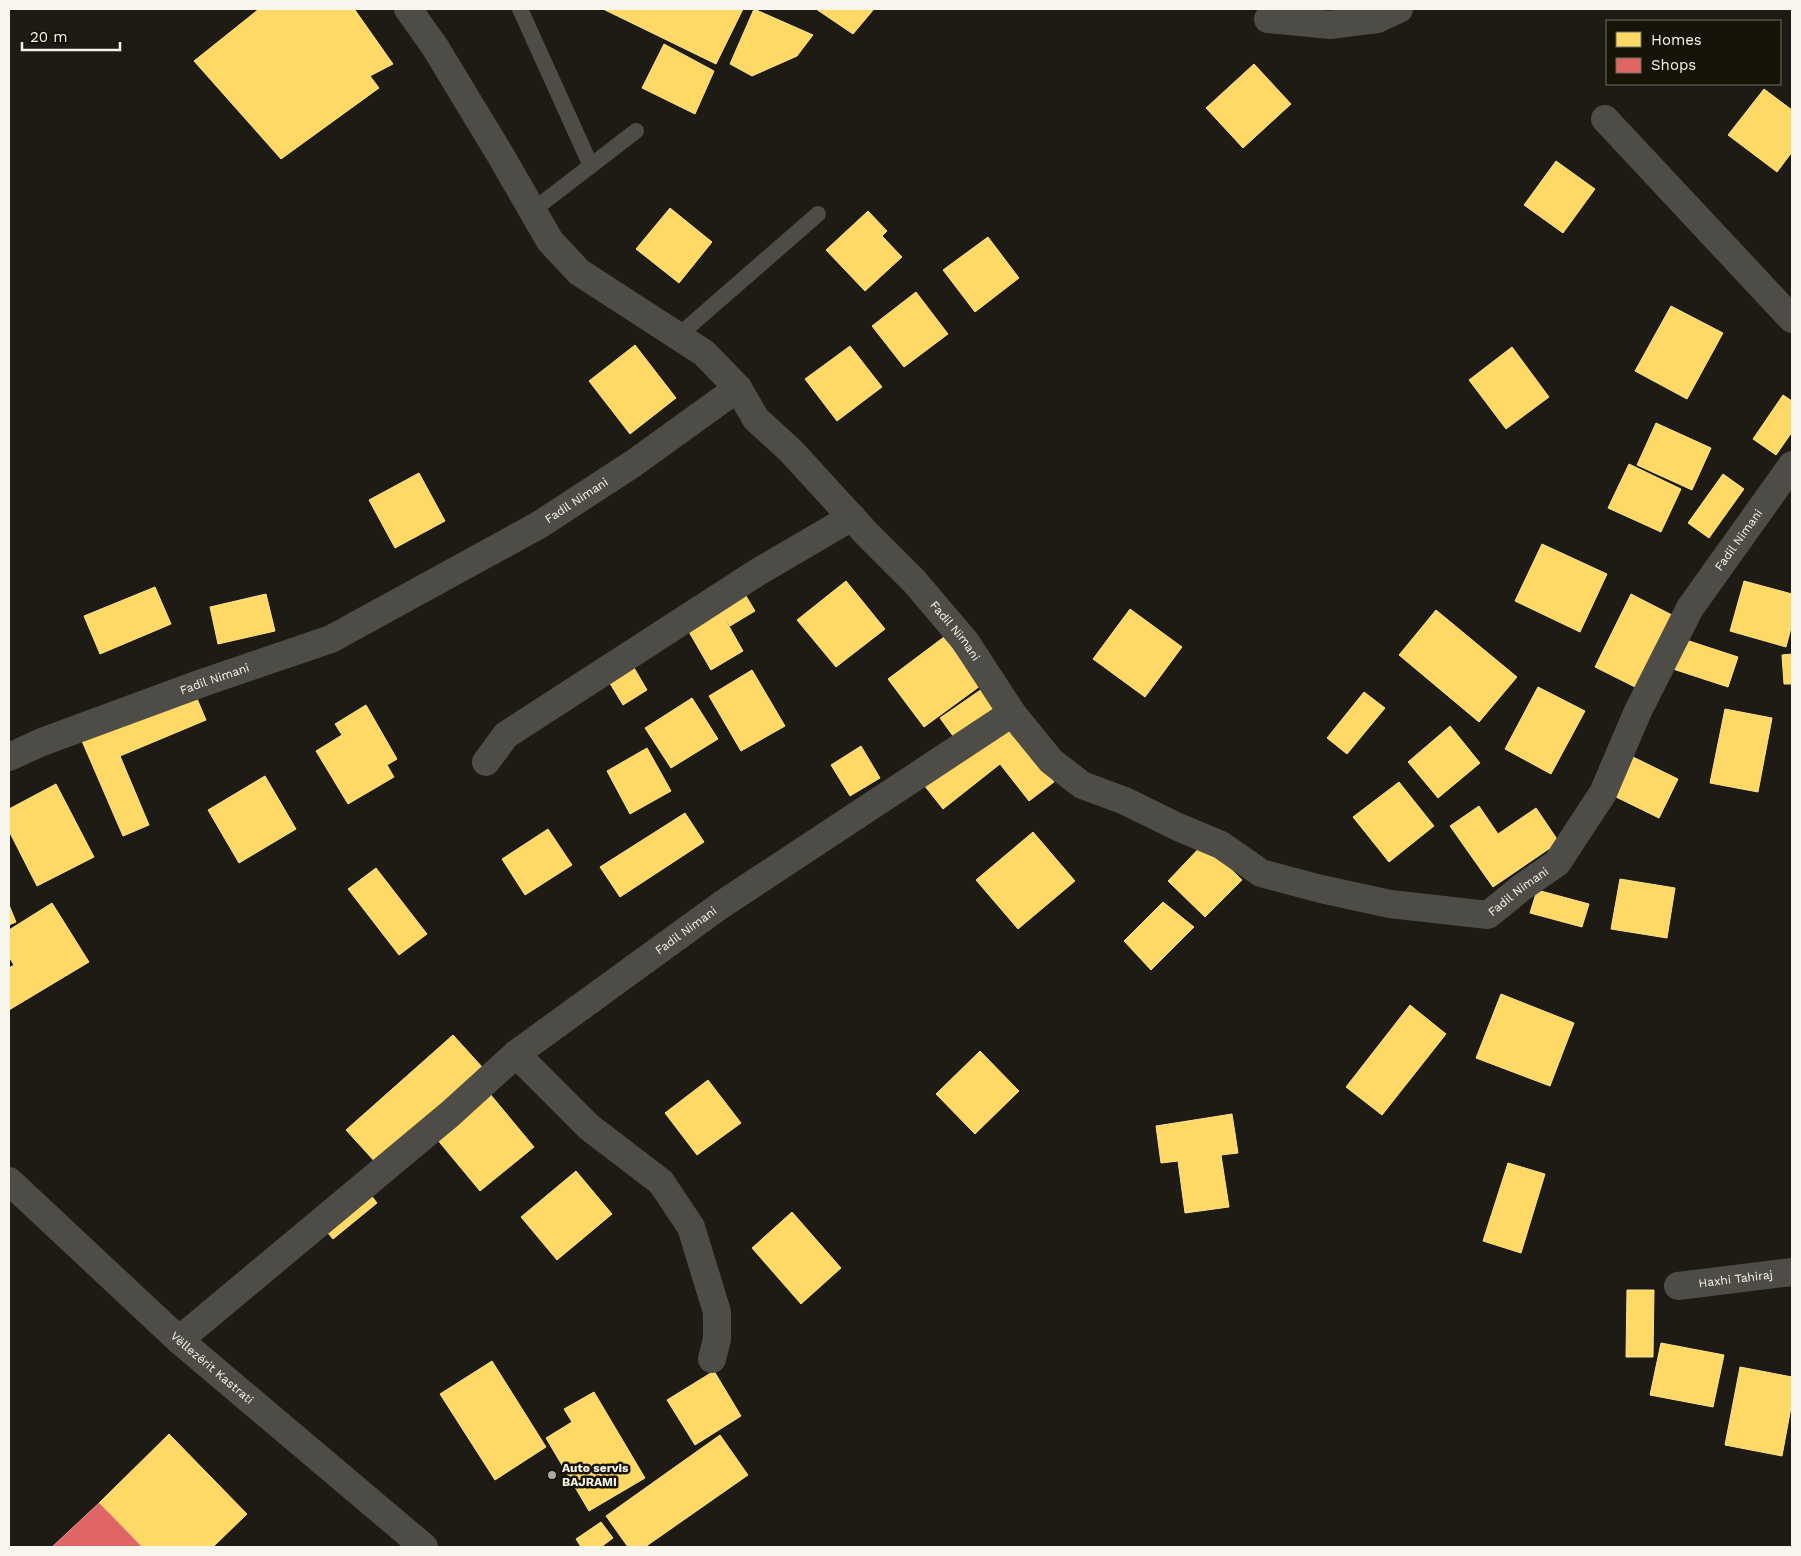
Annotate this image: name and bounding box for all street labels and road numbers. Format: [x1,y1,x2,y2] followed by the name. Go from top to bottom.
[542,475,611,526] street label: Fadil Nimani
[1712,506,1765,574] street label: Fadil Nimani
[927,598,983,663] street label: Fadil Nimani
[178,660,251,698] street label: Fadil Nimani
[1485,864,1551,919] street label: Fadil Nimani
[652,904,719,958] street label: Fadil Nimani
[1698,1267,1773,1290] street label: Haxhi Tahiraj
[168,1329,256,1407] street label: Vëllezërit Kastrati

